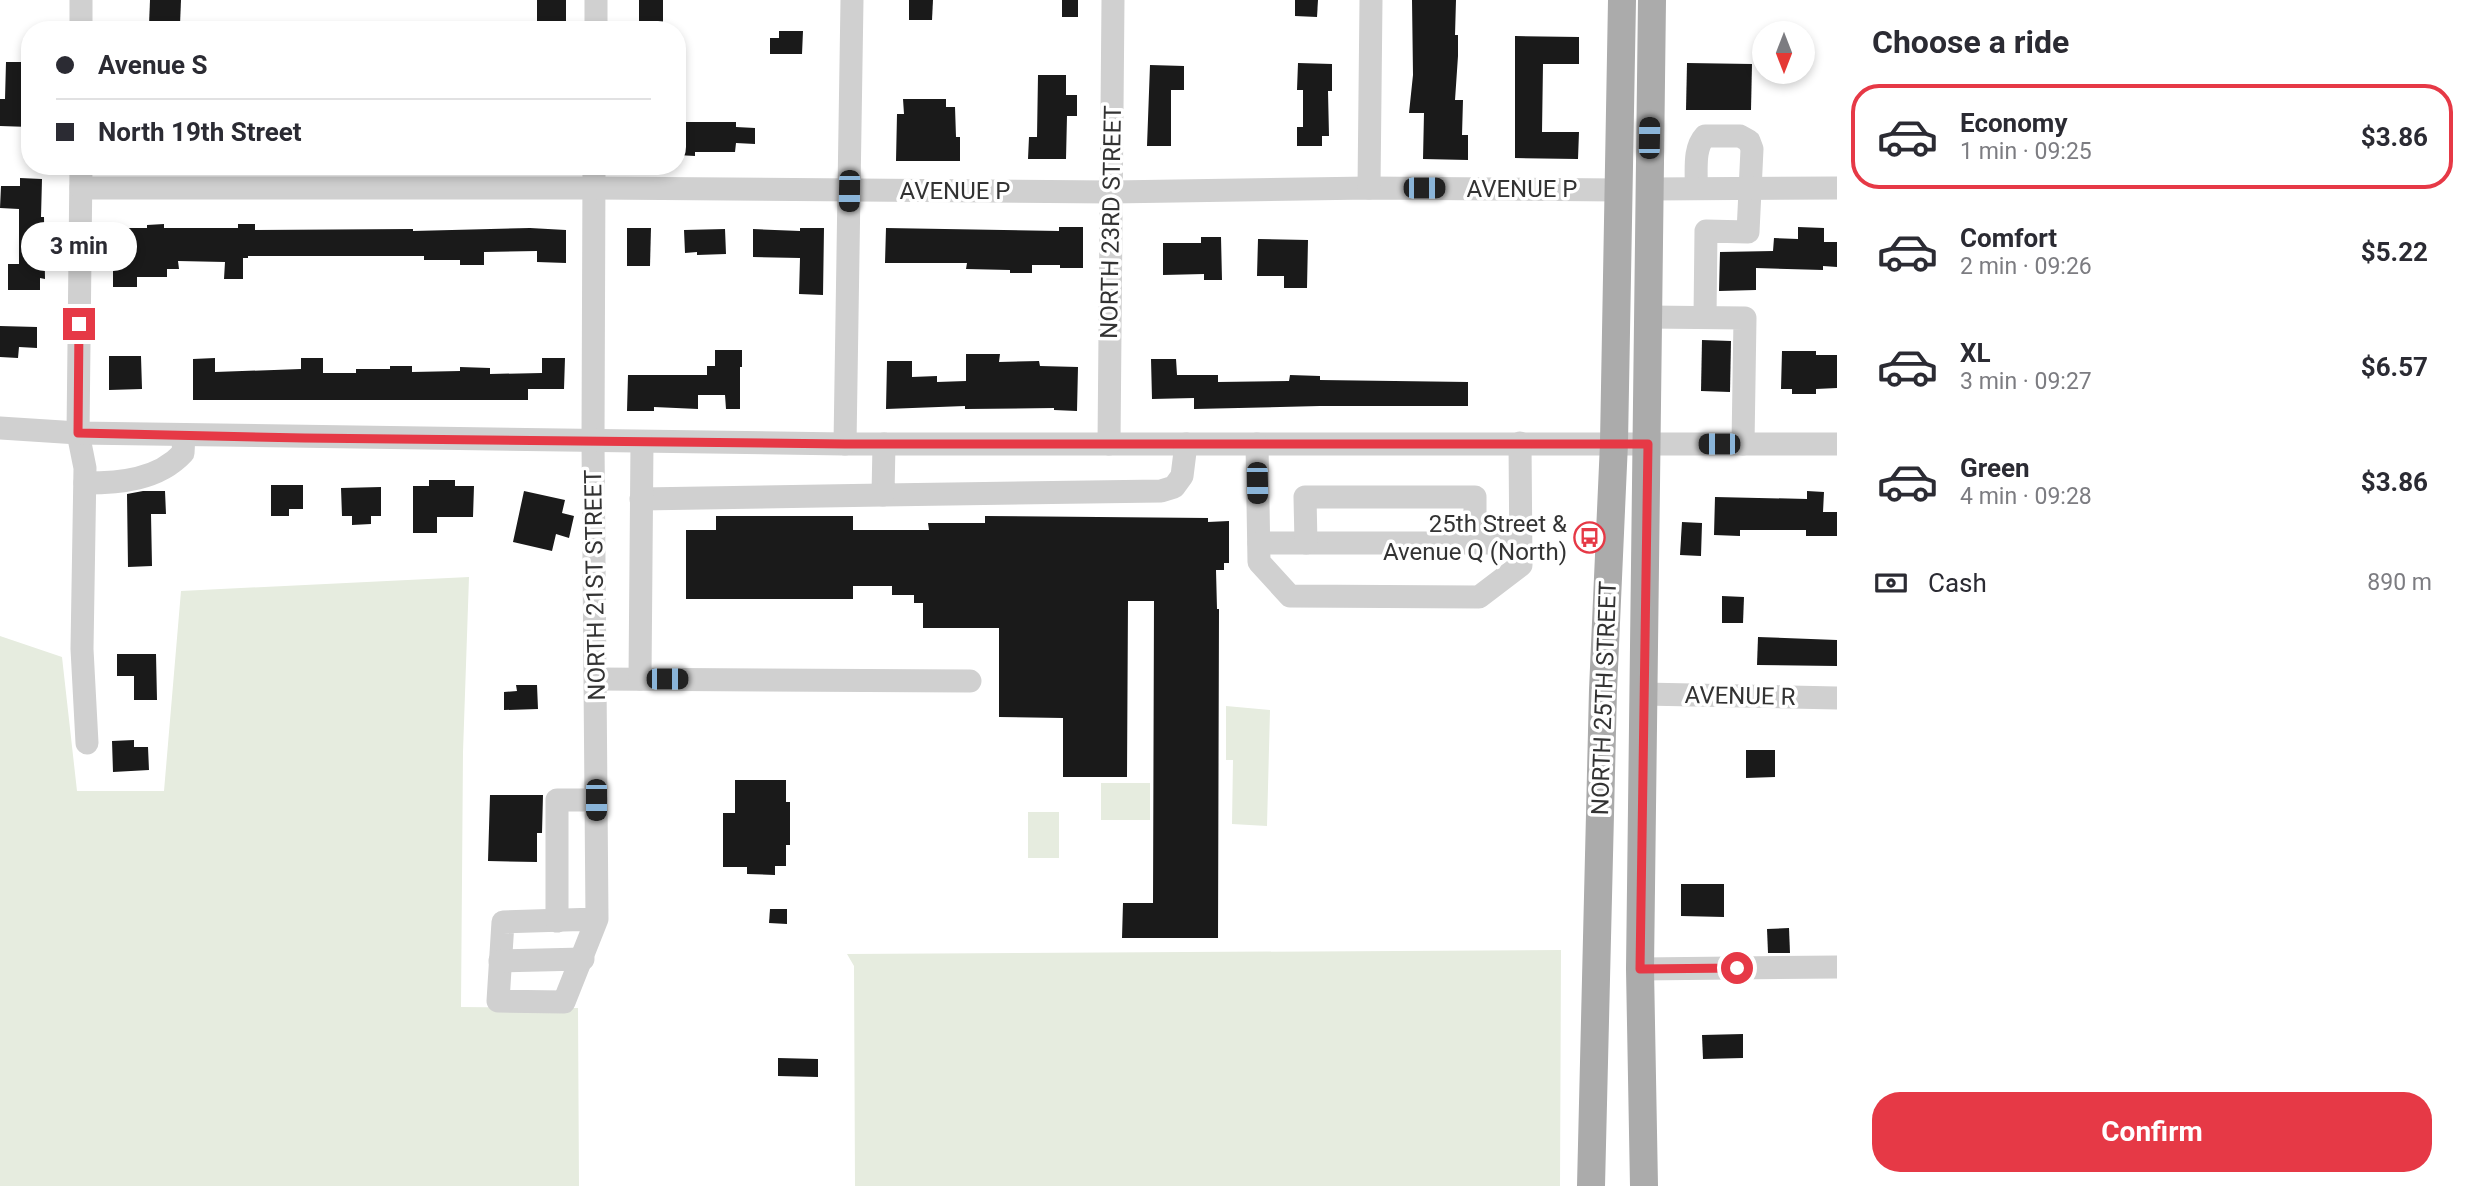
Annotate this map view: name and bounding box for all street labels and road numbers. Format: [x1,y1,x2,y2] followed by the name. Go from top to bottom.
[1095,105,1127,339] street label: NORTH 23RD STREET
[1467,175,1577,203] street label: AVENUE P
[900,177,1010,205] street label: AVENUE P
[579,469,611,701] street label: NORTH 21ST STREET
[1586,580,1622,816] street label: NORTH 25TH STREET
[1684,681,1796,711] street label: AVENUE R

